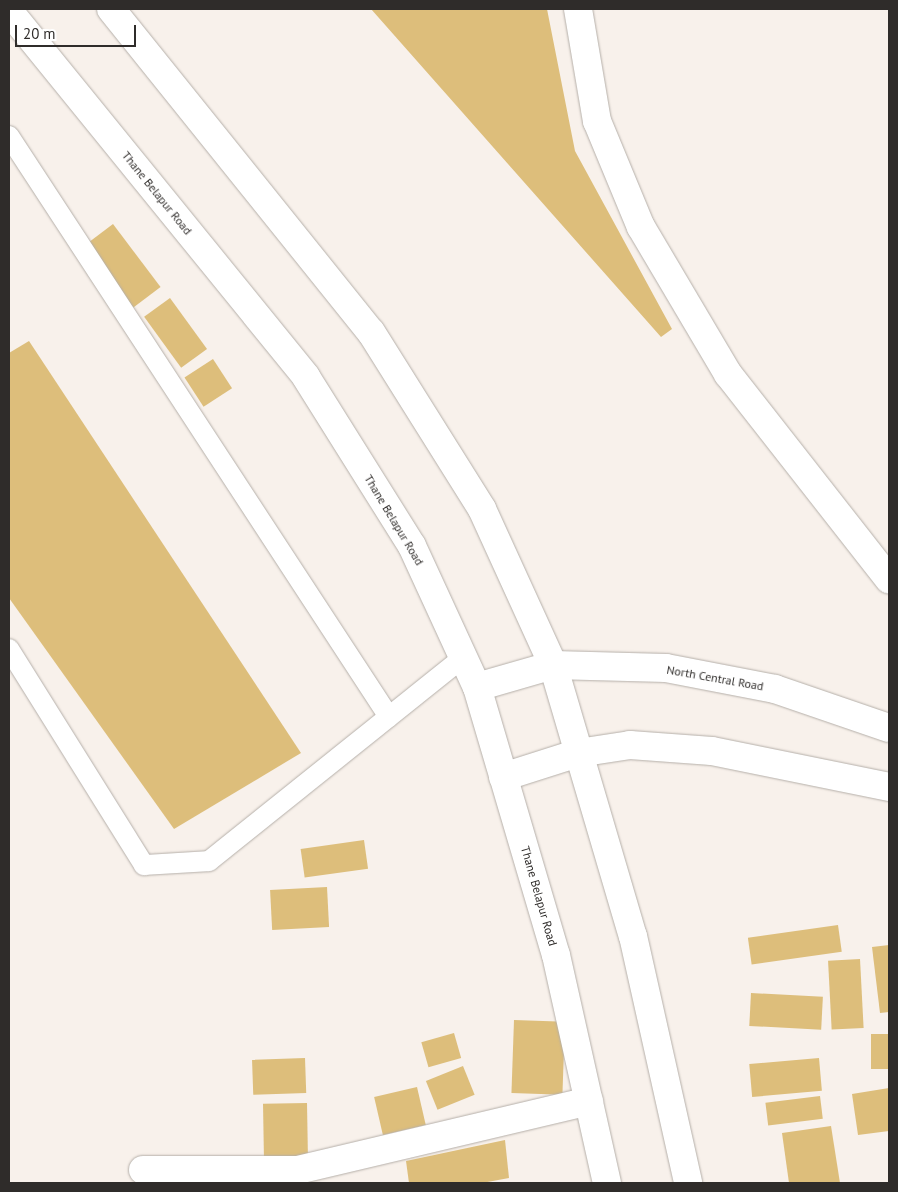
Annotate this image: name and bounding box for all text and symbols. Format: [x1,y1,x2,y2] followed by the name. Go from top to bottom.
[18,15,139,47] scale bar
[23,24,56,43] text: 20 m
[119,148,195,238] street label: Thane Belapur Road
[361,472,427,568] street label: Thane Belapur Road
[665,662,765,694] street label: North Central Road
[518,844,560,948] street label: Thane Belapur Road

